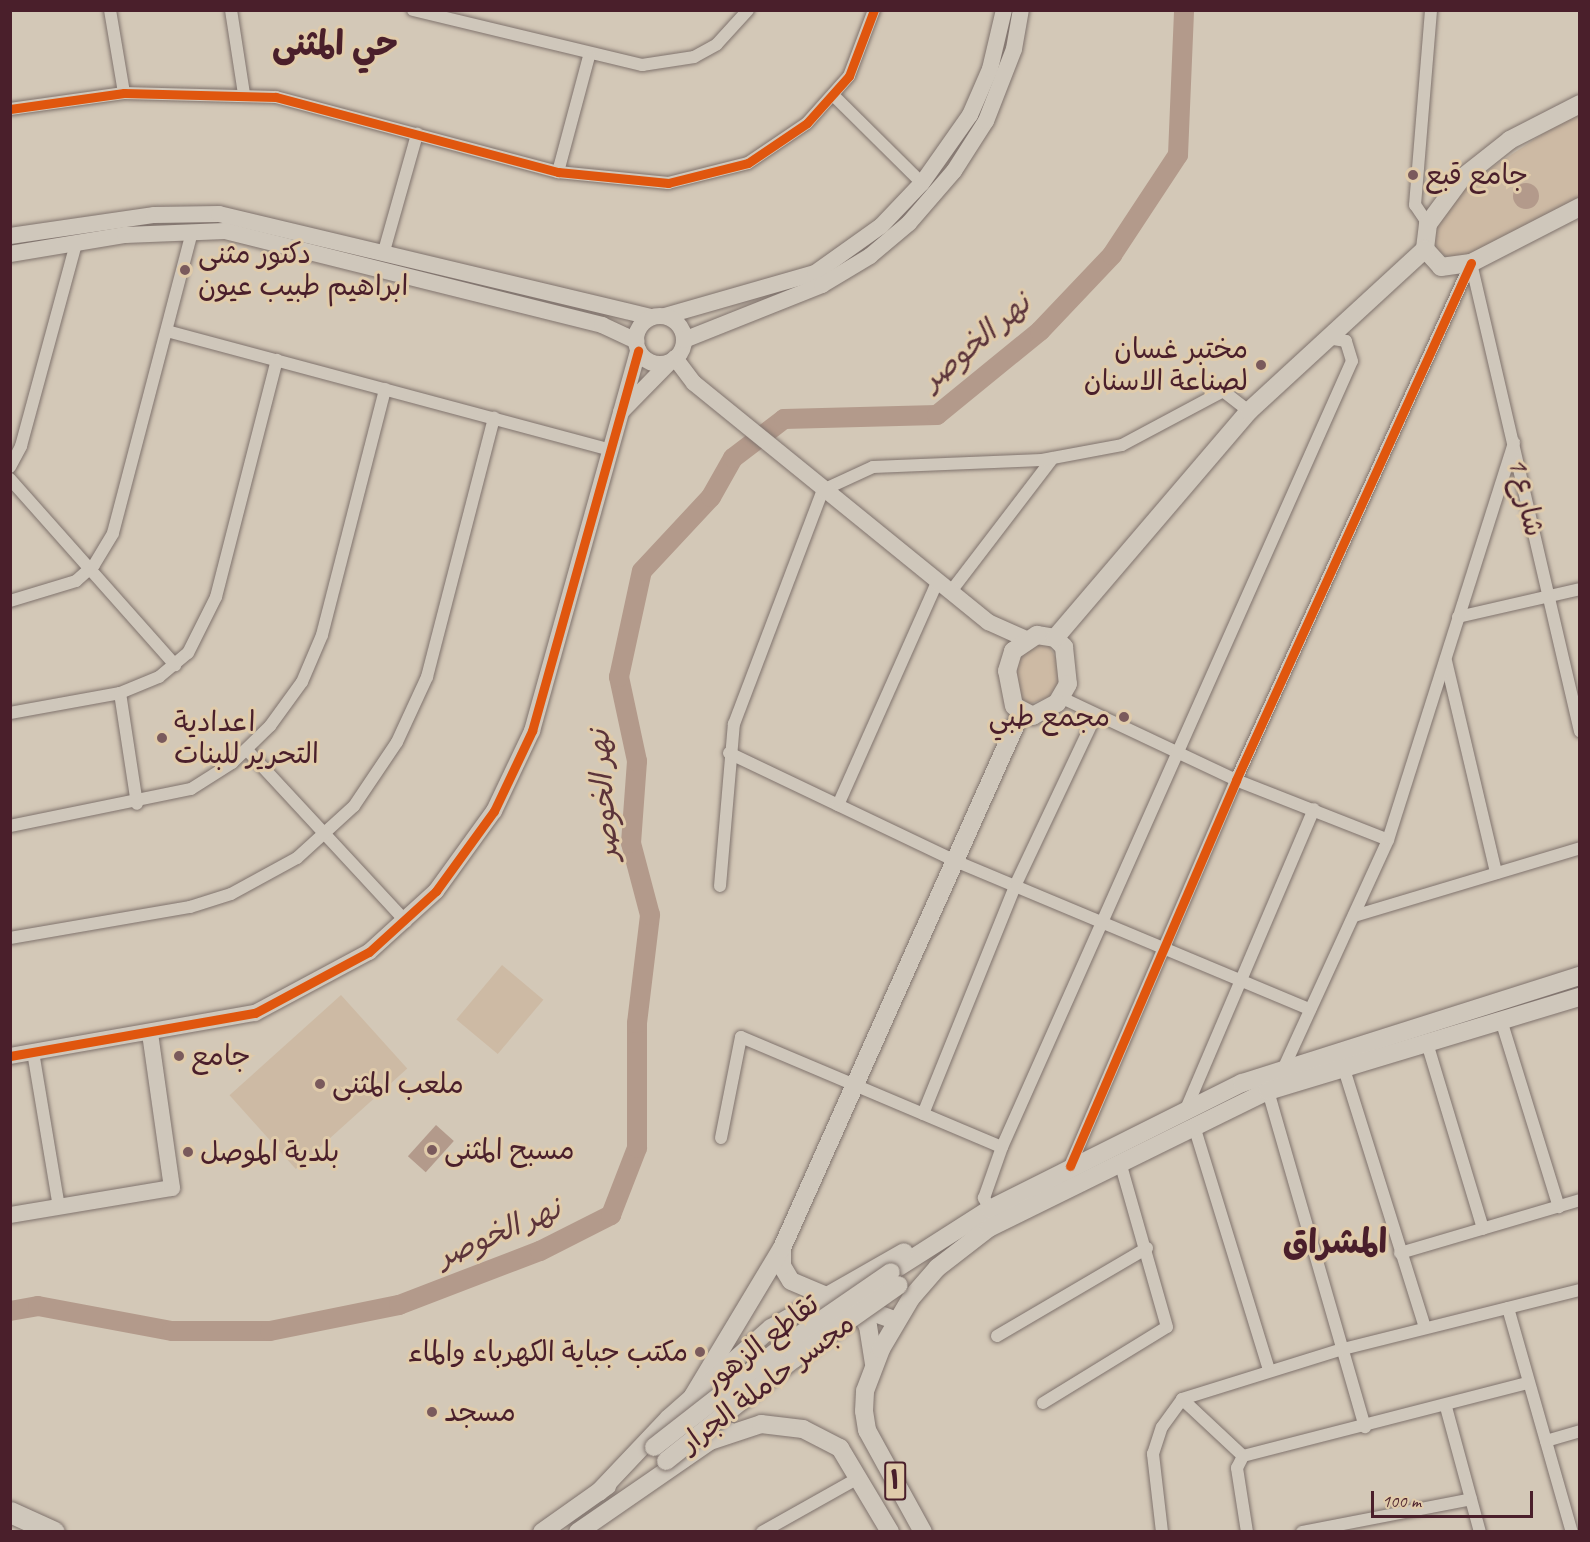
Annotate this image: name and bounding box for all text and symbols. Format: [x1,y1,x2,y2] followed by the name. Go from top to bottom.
[272,24,398,64] district label: حي المثنى
[1425,158,1528,192] place label: جامع قبع
[1406,168,1420,182] marker: جامع قبع
[198,237,408,303] place label: دكتور مثنى ابراهيم طبيب عيون
[176,261,194,279] marker: دكتور مثنى ابراهيم طبيب عيون
[915,285,1037,397] water label: نهر الخوصر
[1084,332,1248,398] place label: مختبر غسان لصناعة الاسنان
[1252,356,1270,374] marker: مختبر غسان لصناعة الاسنان
[1501,454,1551,540] street label: شارع 1
[989,700,1110,734] place label: مجمع طبي
[174,705,319,771] place label: اعدادية التحرير للبنات
[1115,708,1133,726] marker: مجمع طبي
[581,729,625,861] water label: نهر الخوصر
[155,731,169,745] marker: اعدادية التحرير للبنات
[191,1039,251,1073] place label: جامع
[172,1049,186,1063] marker: جامع
[332,1067,464,1101] place label: ملعب المثنى
[313,1077,327,1091] marker: ملعب المثنى
[444,1133,574,1167] place label: مسبح المثنى
[200,1135,339,1169] place label: بلدية الموصل
[425,1143,439,1157] marker: مسبح المثنى
[181,1145,195,1159] marker: بلدية الموصل
[432,1190,566,1274] water label: نهر الخوصر
[1283,1222,1387,1262] district label: المشراق
[696,1287,826,1399] street label: تقاطع الزهور
[673,1307,861,1459] street label: مجسر حاملة الجرار
[408,1335,688,1369] place label: مكتب جباية الكهرباء والماء
[693,1345,707,1359] marker: مكتب جباية الكهرباء والماء
[444,1395,516,1429] place label: مسجد
[425,1405,439,1419] marker: مسجد
[883,1457,907,1505] road number: ١
[1374,1479,1536,1517] scale bar
[1382,1490,1421,1512] text: 100 m

